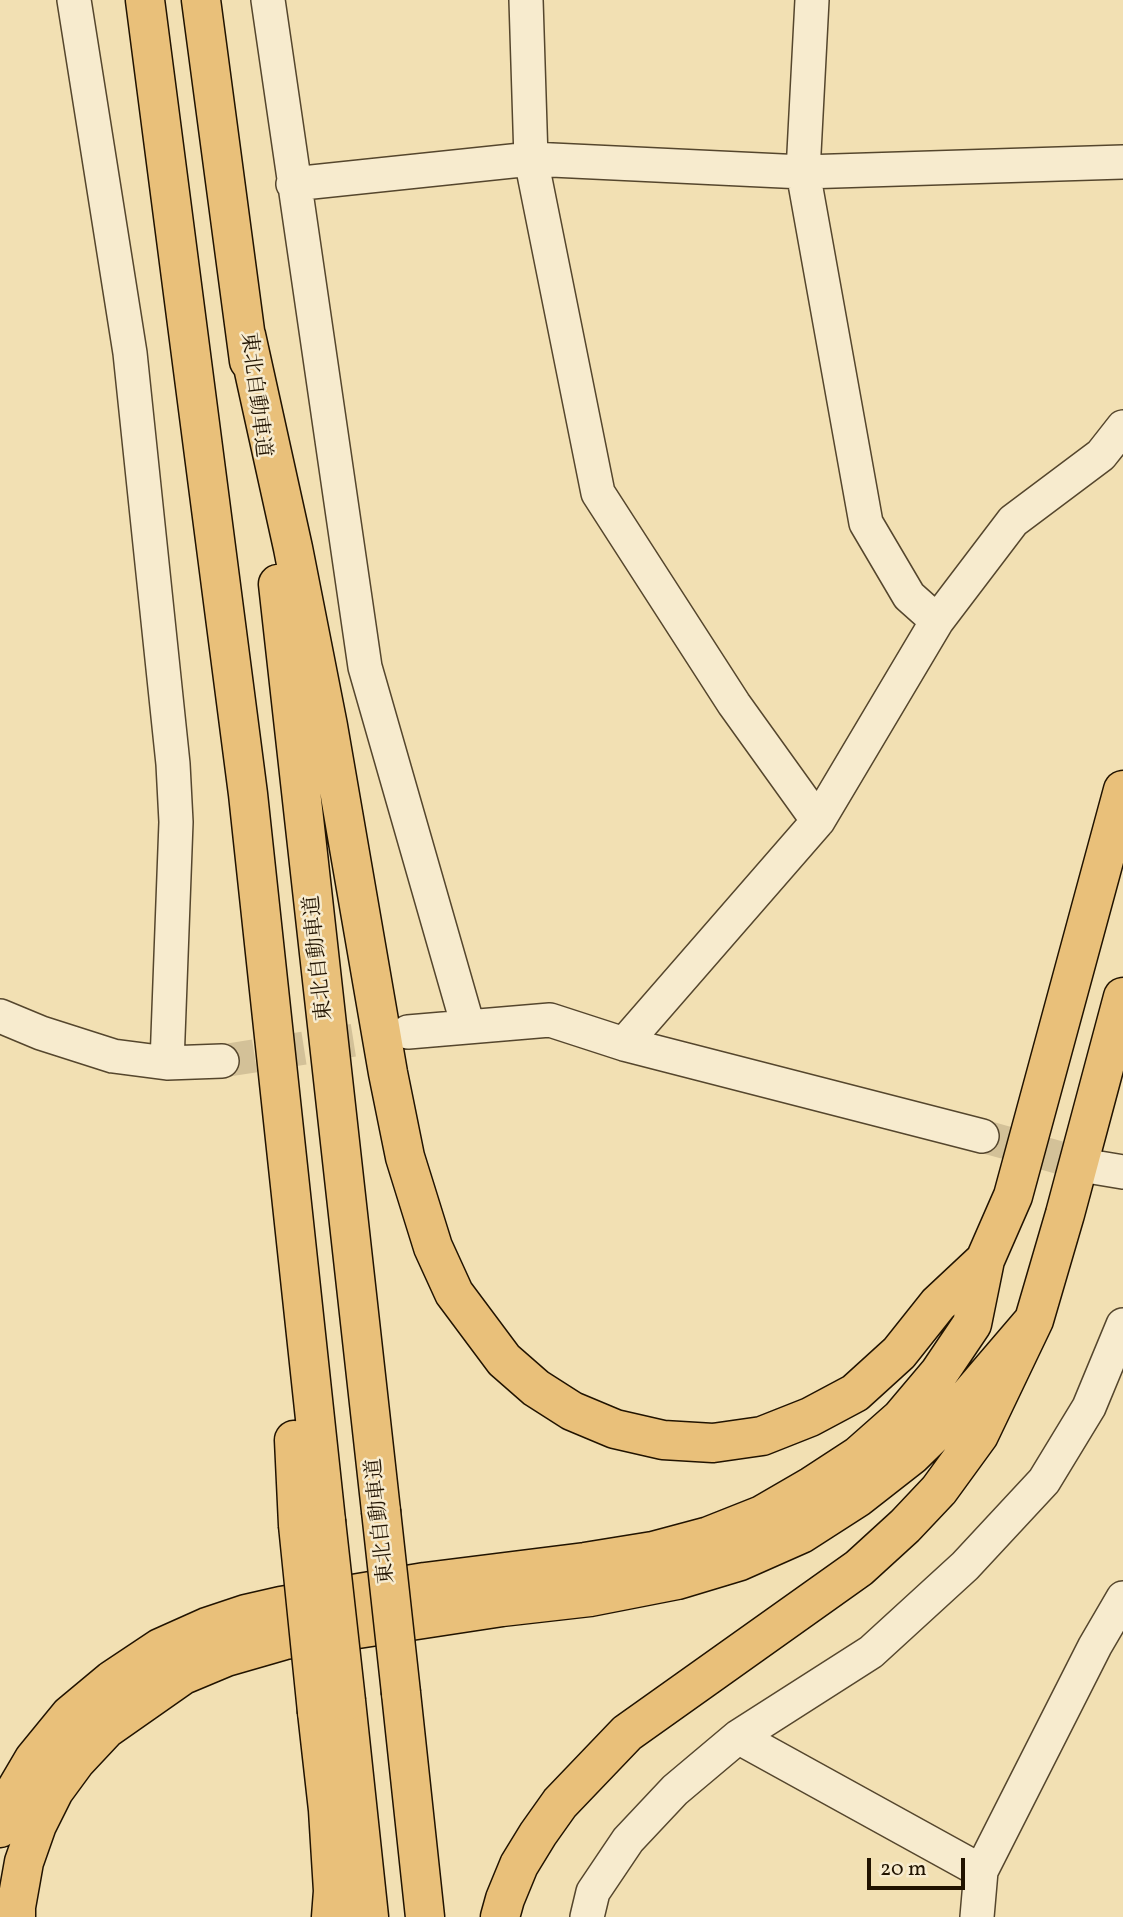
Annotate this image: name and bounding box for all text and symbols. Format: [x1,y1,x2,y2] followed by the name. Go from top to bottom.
[234,331,274,459] street label: 東北自動車道
[301,894,339,1022] street label: 東北自動車道
[363,1457,401,1585] street label: 東北自動車道
[871,1843,969,1887] scale bar
[880,1855,926,1884] text: 20 m

